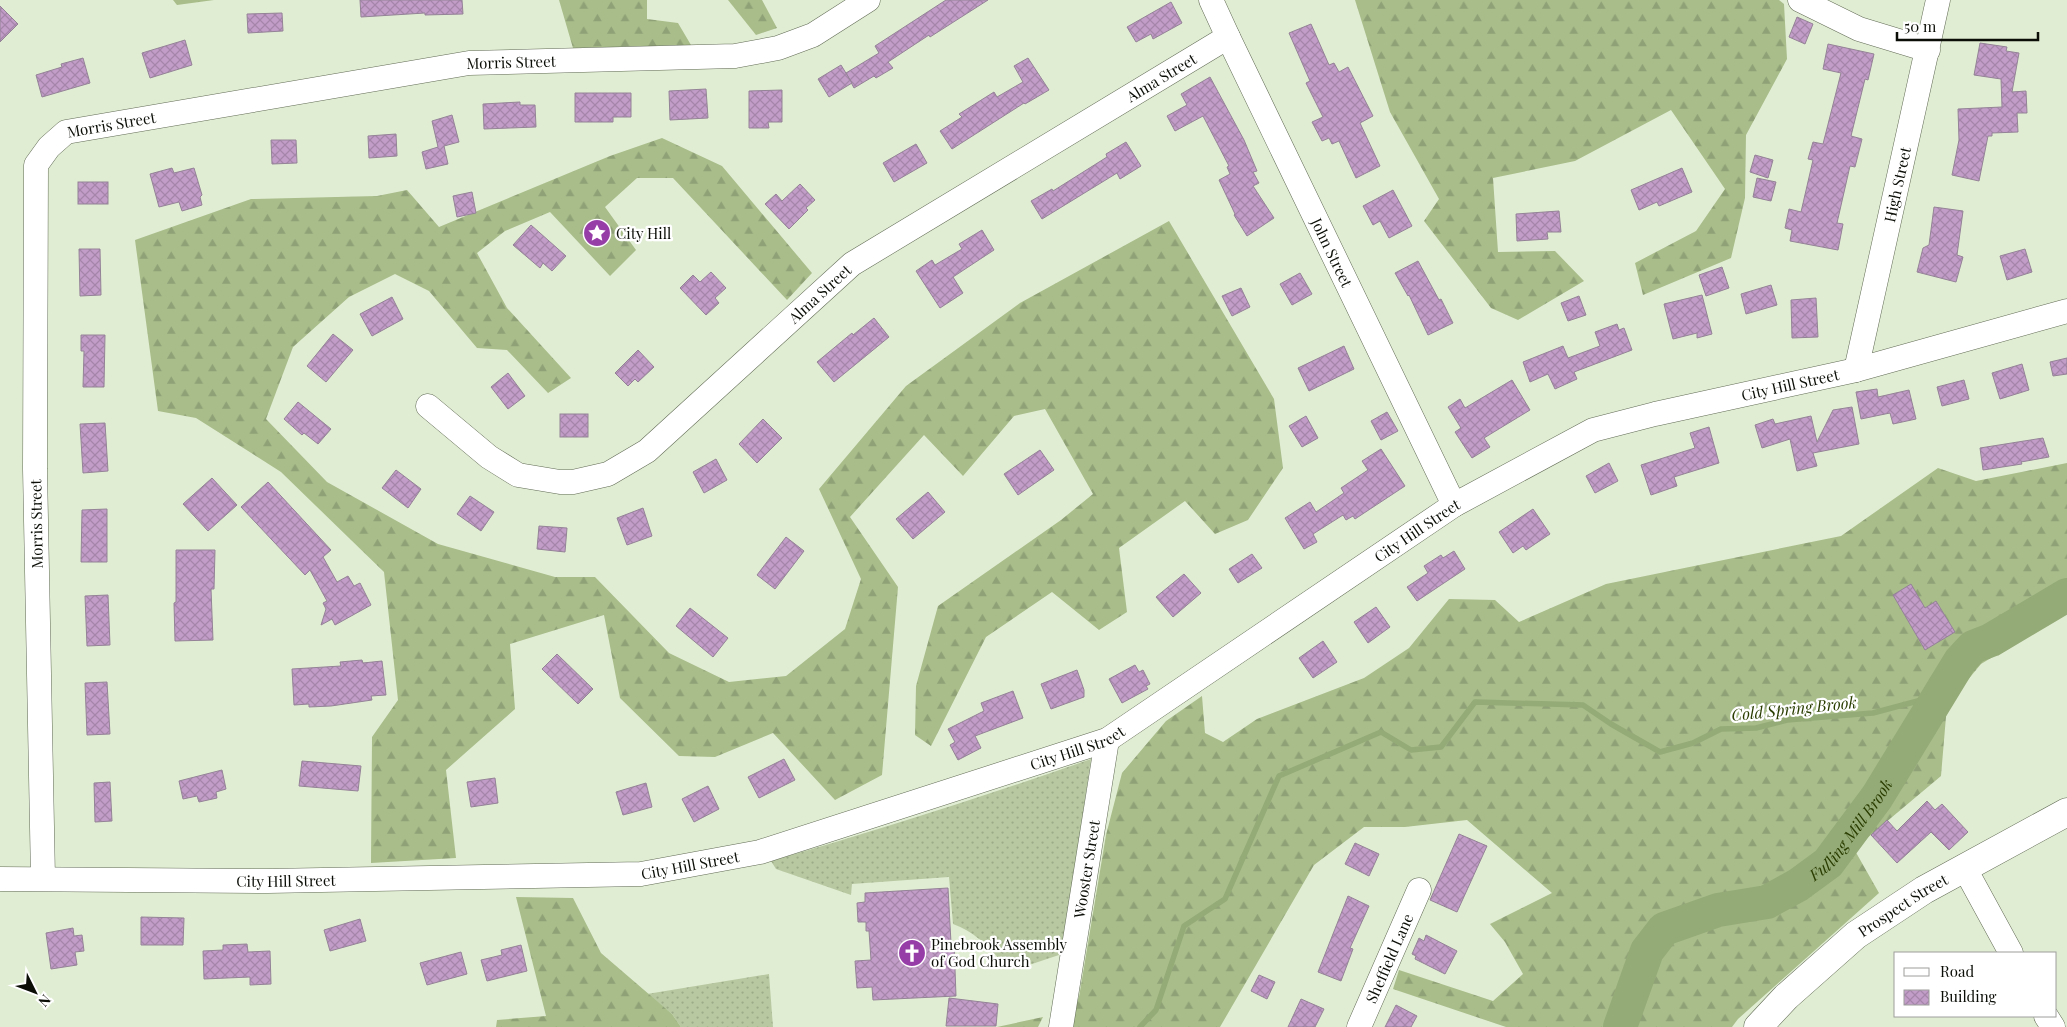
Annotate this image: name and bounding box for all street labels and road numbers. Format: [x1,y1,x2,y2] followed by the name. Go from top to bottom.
[1122,48,1200,107] street label: Alma Street
[466,51,557,73] street label: Morris Street
[66,107,158,142] street label: Morris Street
[1879,144,1915,224] street label: High Street
[1306,214,1358,291] street label: John Street
[783,259,856,328] street label: Alma Street
[1739,364,1841,405] street label: City Hill Street
[25,478,47,569] street label: Morris Street
[1370,494,1464,566] street label: City Hill Street
[1027,721,1129,774] street label: City Hill Street
[1068,818,1104,921] street label: Wooster Street
[639,846,741,884] street label: City Hill Street
[1854,869,1952,941] street label: Prospect Street
[236,870,337,891] street label: City Hill Street
[1361,910,1417,1006] street label: Sheffield Lane

